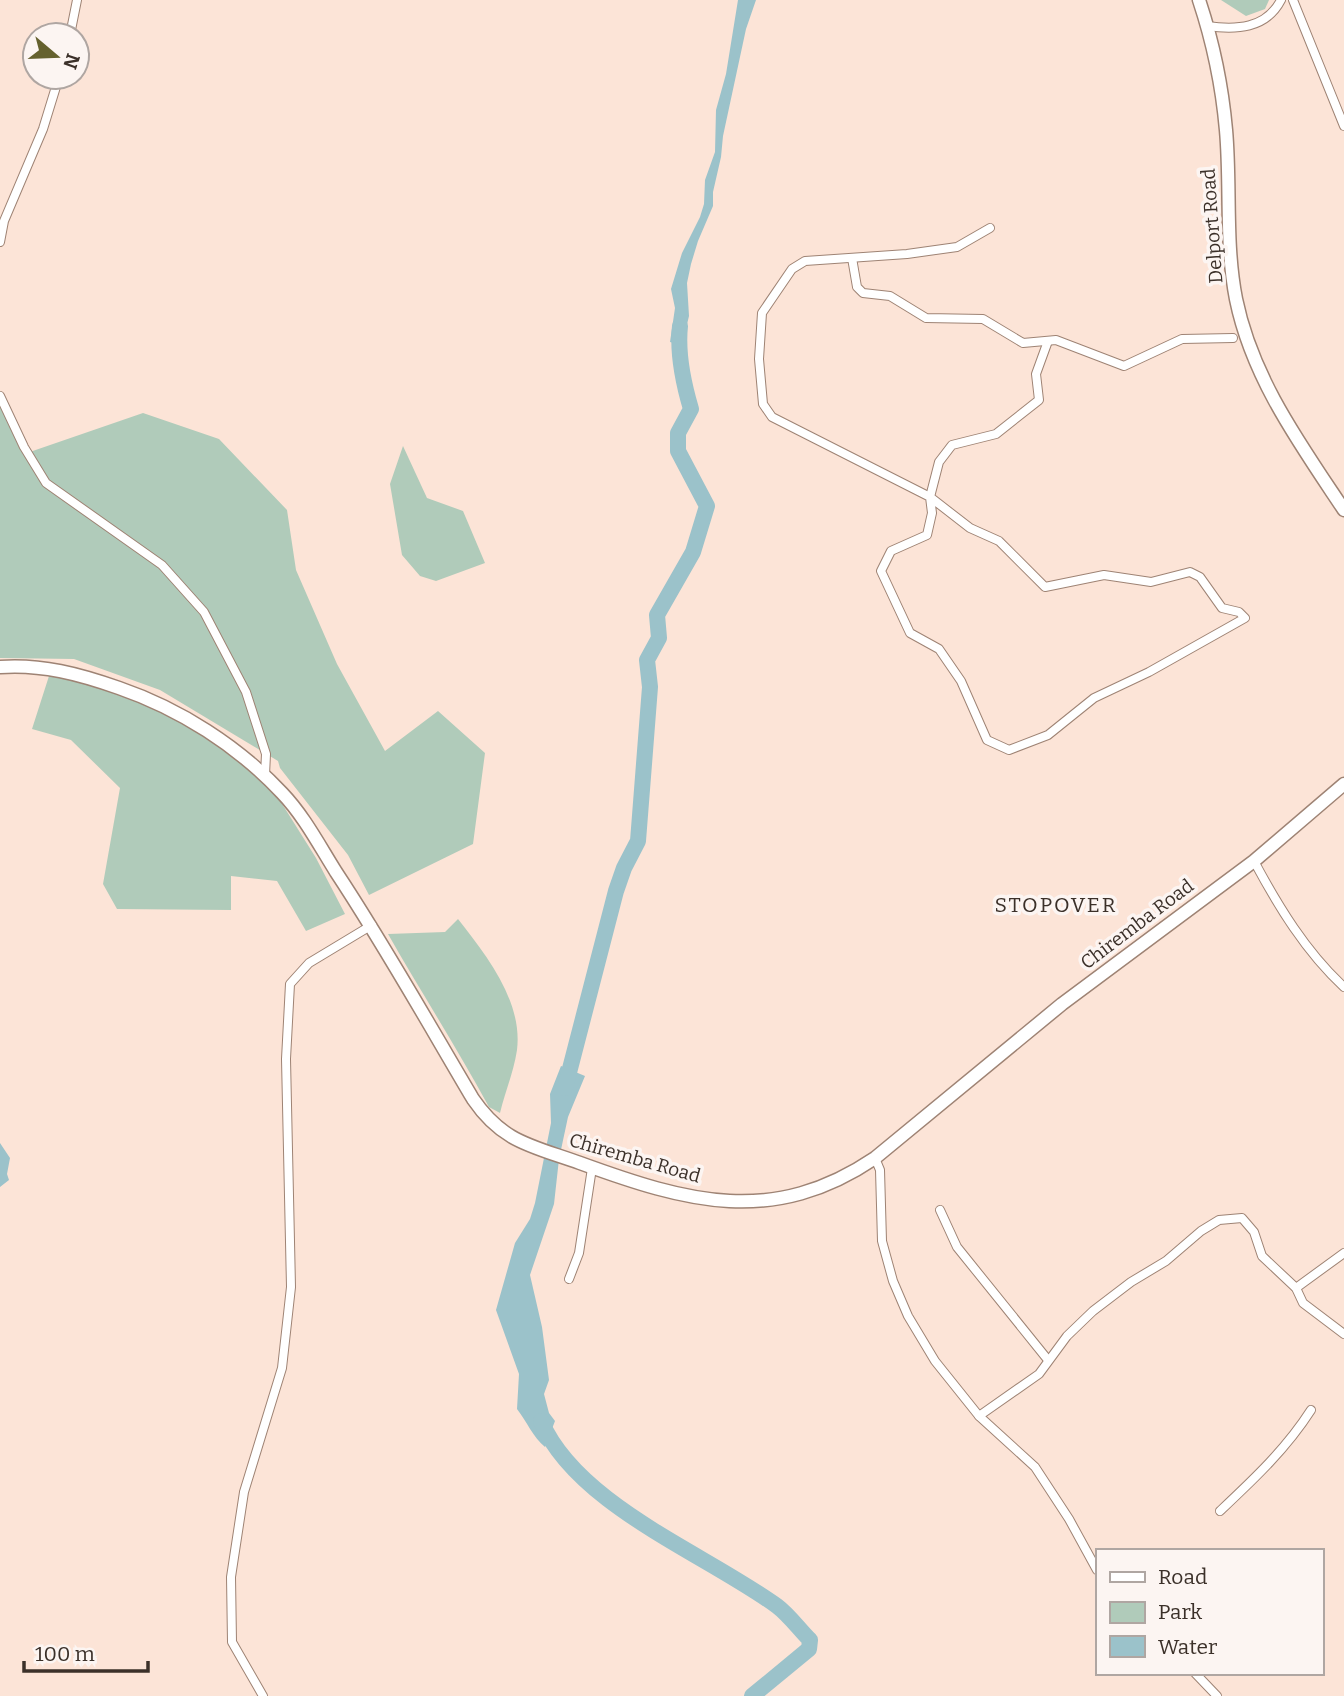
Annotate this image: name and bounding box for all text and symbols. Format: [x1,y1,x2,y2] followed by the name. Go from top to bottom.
[21,21,91,91] north arrow
[58,51,85,72] text: N
[1197,168,1227,284] street label: Delport Road
[1076,874,1198,974] street label: Chiremba Road
[994,892,1118,918] district label: STOPOVER
[567,1128,703,1188] street label: Chiremba Road
[1096,1549,1323,1675] legend
[1158,1564,1207,1590] text: Road
[1158,1599,1202,1625] text: Park
[24,1630,149,1674] scale bar
[1158,1634,1217,1660] text: Water
[35,1641,95,1667] text: 100 m

